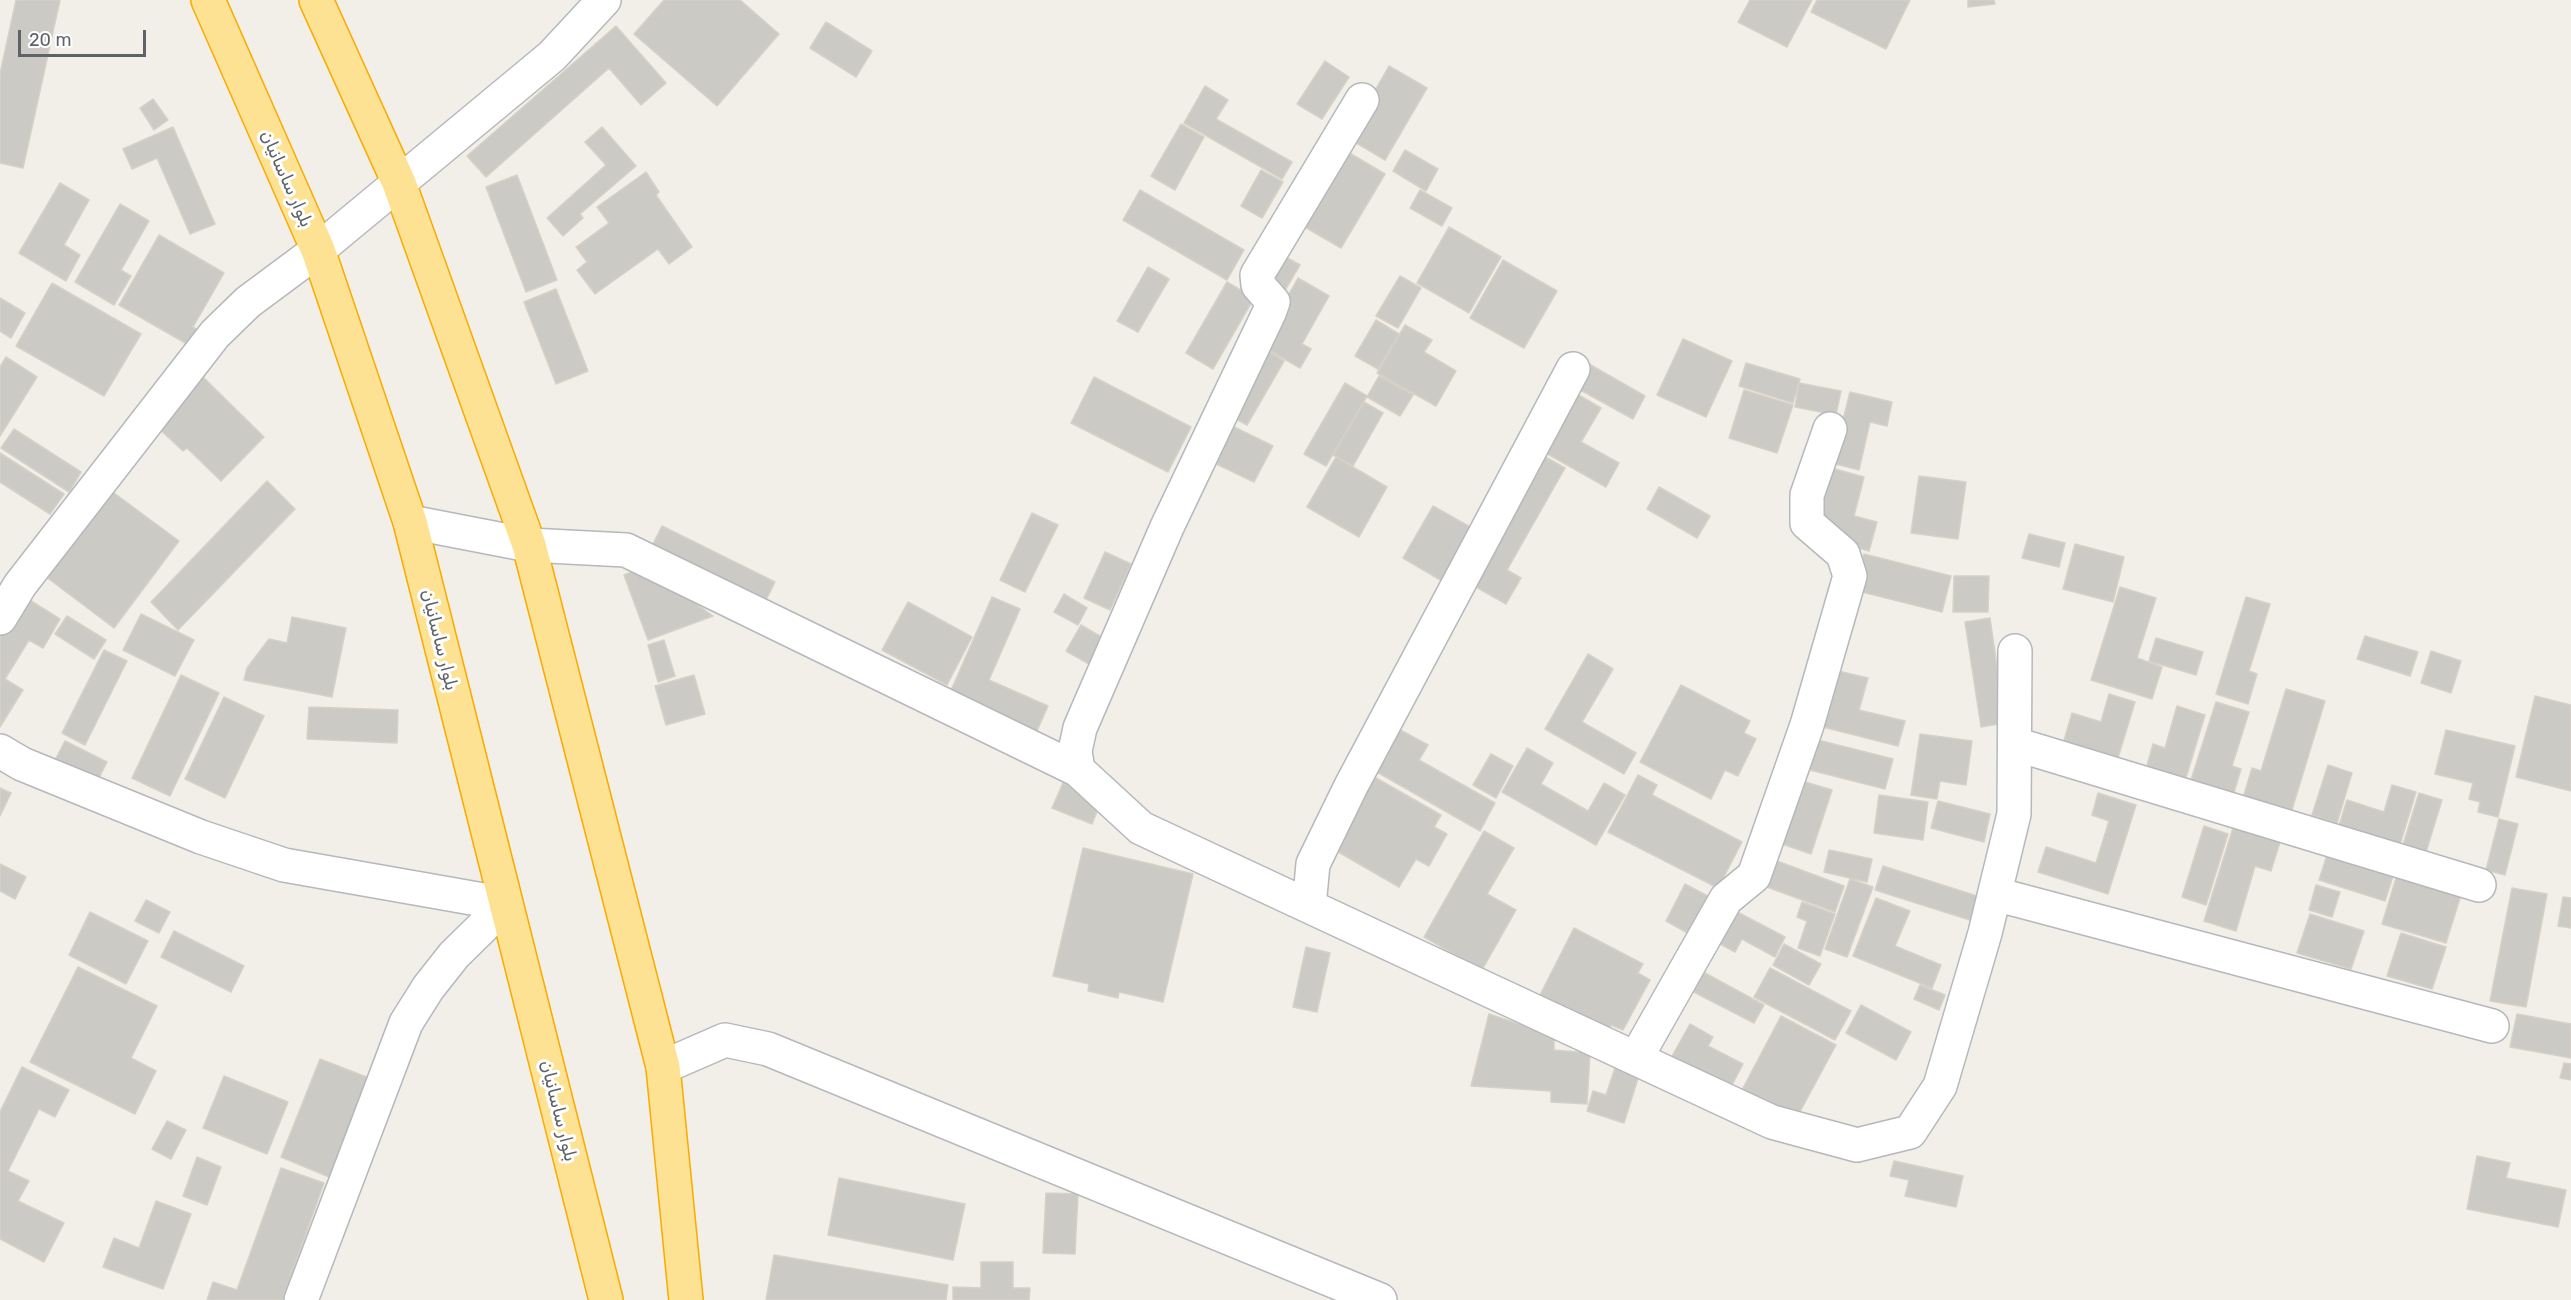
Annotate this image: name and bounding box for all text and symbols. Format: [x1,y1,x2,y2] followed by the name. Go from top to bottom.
[21,18,148,56] scale bar
[29,29,71,51] text: 20 m
[255,127,317,231] street label: بلوار ساسانیان
[416,587,462,693] street label: بلوار ساسانیان
[535,1058,581,1164] street label: بلوار ساسانیان

